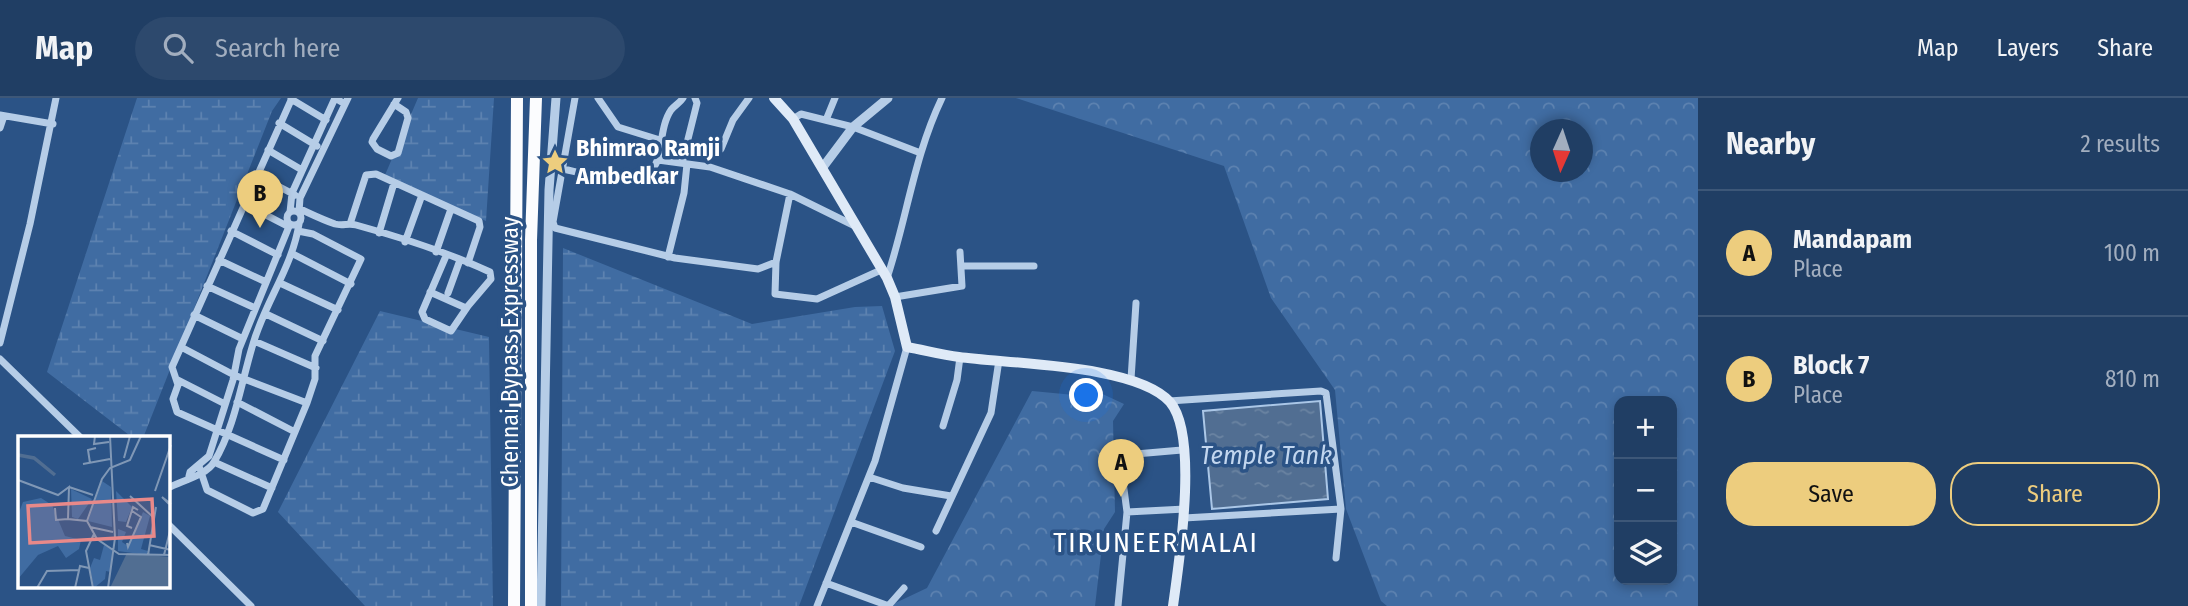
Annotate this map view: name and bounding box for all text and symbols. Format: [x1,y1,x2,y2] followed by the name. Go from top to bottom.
[135,17,625,80] search box
[35,28,93,68] text: Map
[159,29,197,67] icon: search
[215,33,340,64] text: Search here
[1917,34,1959,62] text: Map
[1997,34,2059,62] text: Layers
[2097,34,2153,62] text: Share
[1530,119,1593,182] north arrow
[1726,126,1815,162] text: Nearby
[2080,130,2160,158] text: 2 results
[575,134,720,190] place label: Bhimrao Ramji Ambedkar
[540,147,570,177] place icon: Bhimrao Ramji Ambedkar
[237,170,283,228] pin: B
[496,216,524,487] street label: Chennai Bypass Expressway
[1793,224,1912,255] text: Mandapam
[1743,239,1755,267] text: A
[2104,239,2160,267] text: 100 m
[1793,255,1843,283] text: Place
[1793,350,1869,381] text: Block 7
[1743,365,1755,393] text: B
[2105,365,2160,393] text: 810 m
[1069,378,1103,412] your location
[1793,381,1843,409] text: Place
[1614,396,1677,585] map controls
[1614,396,1677,459] button: +
[18,436,170,588] inset map
[1098,439,1144,497] pin: A
[1200,440,1332,471] water label: Temple Tank
[1614,459,1677,522] button: −
[1726,462,1936,526] button: Save
[1950,462,2160,526] button: Share
[1614,522,1677,585] button: layers
[1053,526,1259,559] district label: TIRUNEERMALAI

